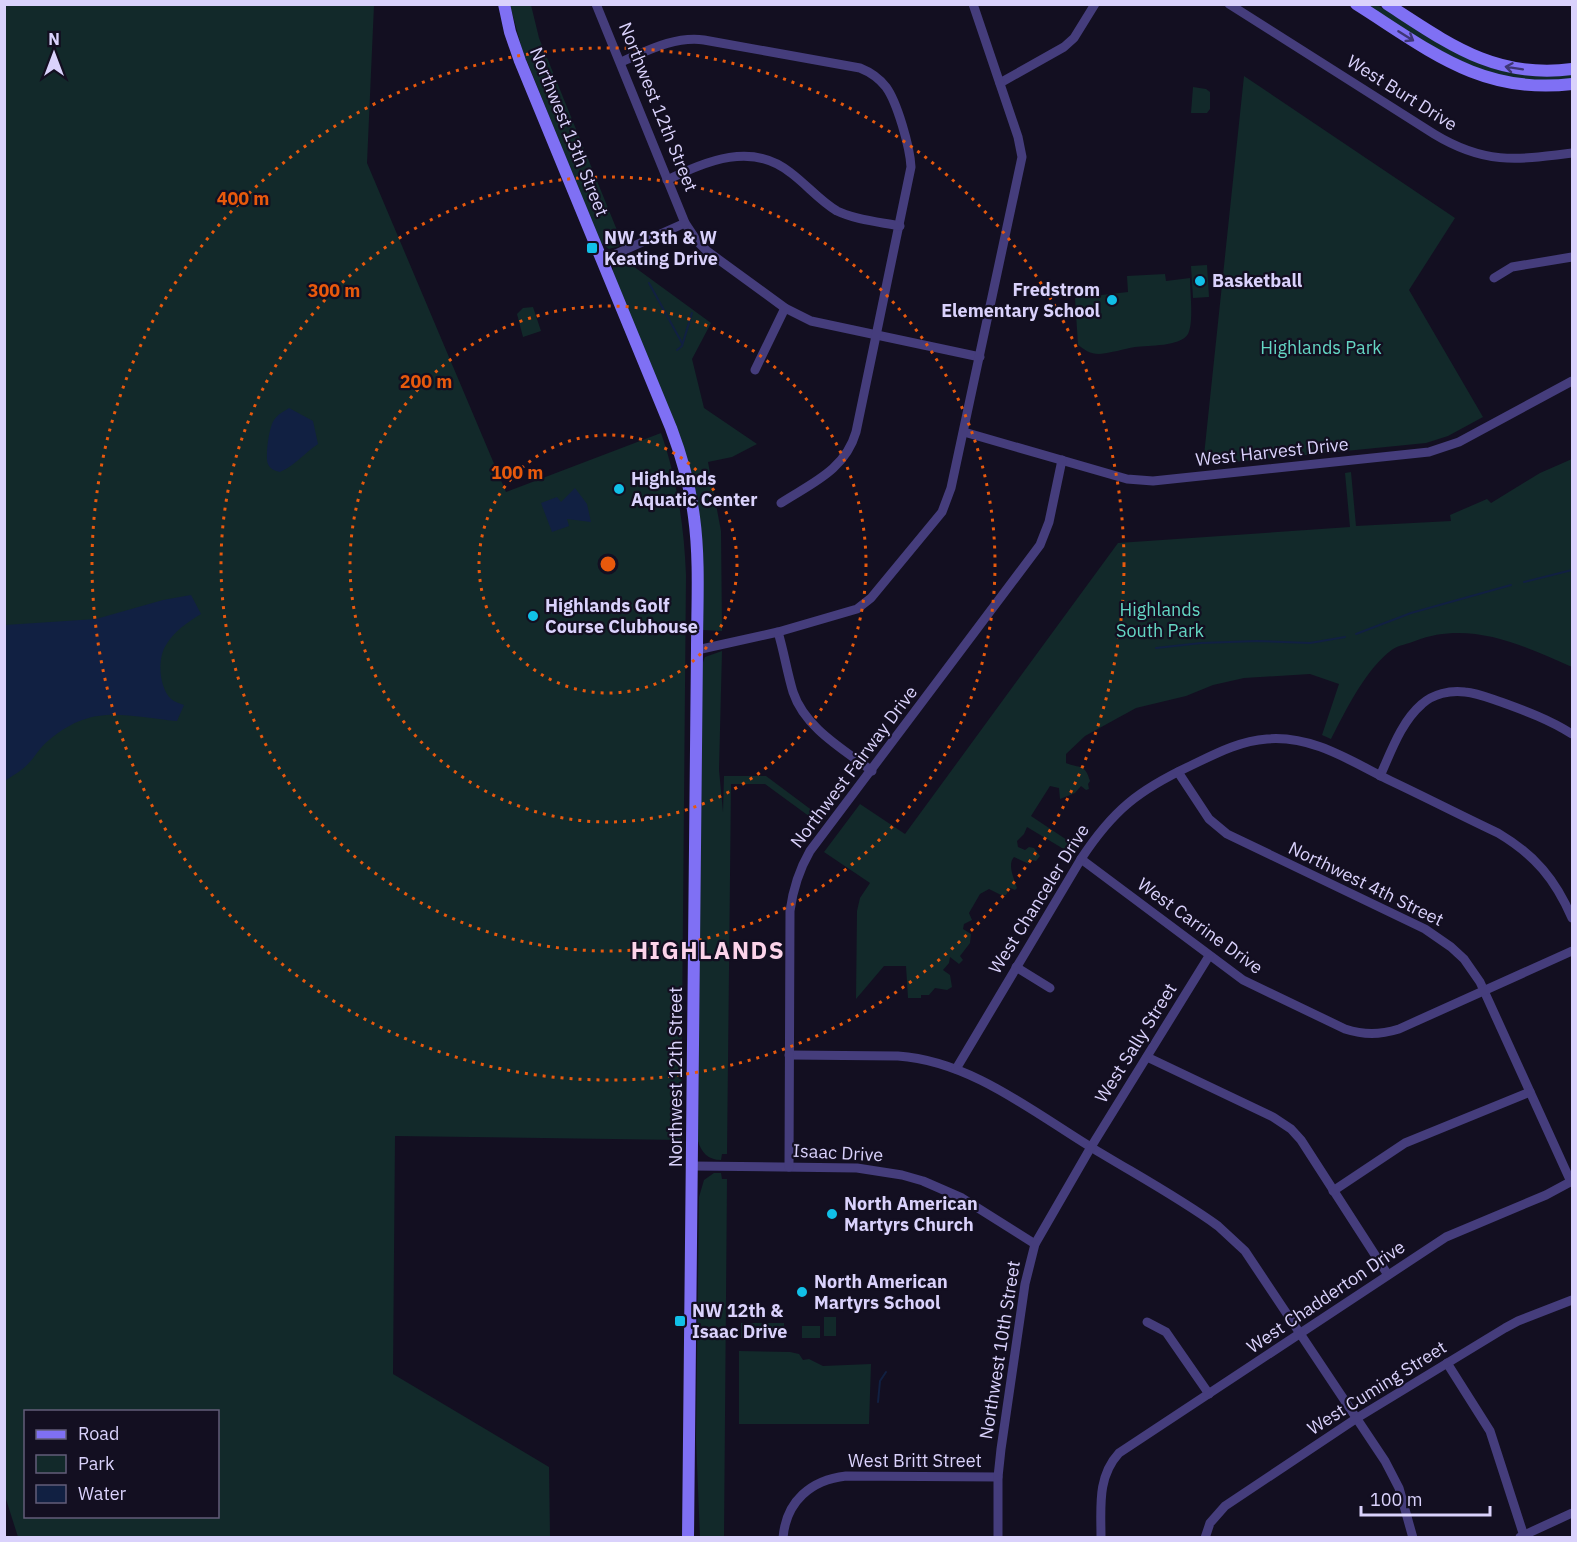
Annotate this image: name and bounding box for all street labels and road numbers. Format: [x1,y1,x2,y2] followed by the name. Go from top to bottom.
[614,19,703,195] street label: Northwest 12th Street
[525,44,614,220] street label: Northwest 13th Street
[1343,49,1462,136] street label: West Burt Drive
[1194,432,1350,471] street label: West Harvest Drive
[785,681,922,852] street label: Northwest Fairway Drive
[983,819,1094,978] street label: West Chanceler Drive
[1285,836,1448,931] street label: Northwest 4th Street
[1133,872,1268,979] street label: West Carrine Drive
[1090,979,1182,1107] street label: West Sally Street
[664,987,687,1167] street label: Northwest 12th Street
[792,1139,884,1166] street label: Isaac Drive
[1242,1235,1409,1358] street label: West Chadderton Drive
[974,1259,1025,1441] street label: Northwest 10th Street
[1303,1335,1451,1440] street label: West Cuming Street
[848,1449,982,1472] street label: West Britt Street

